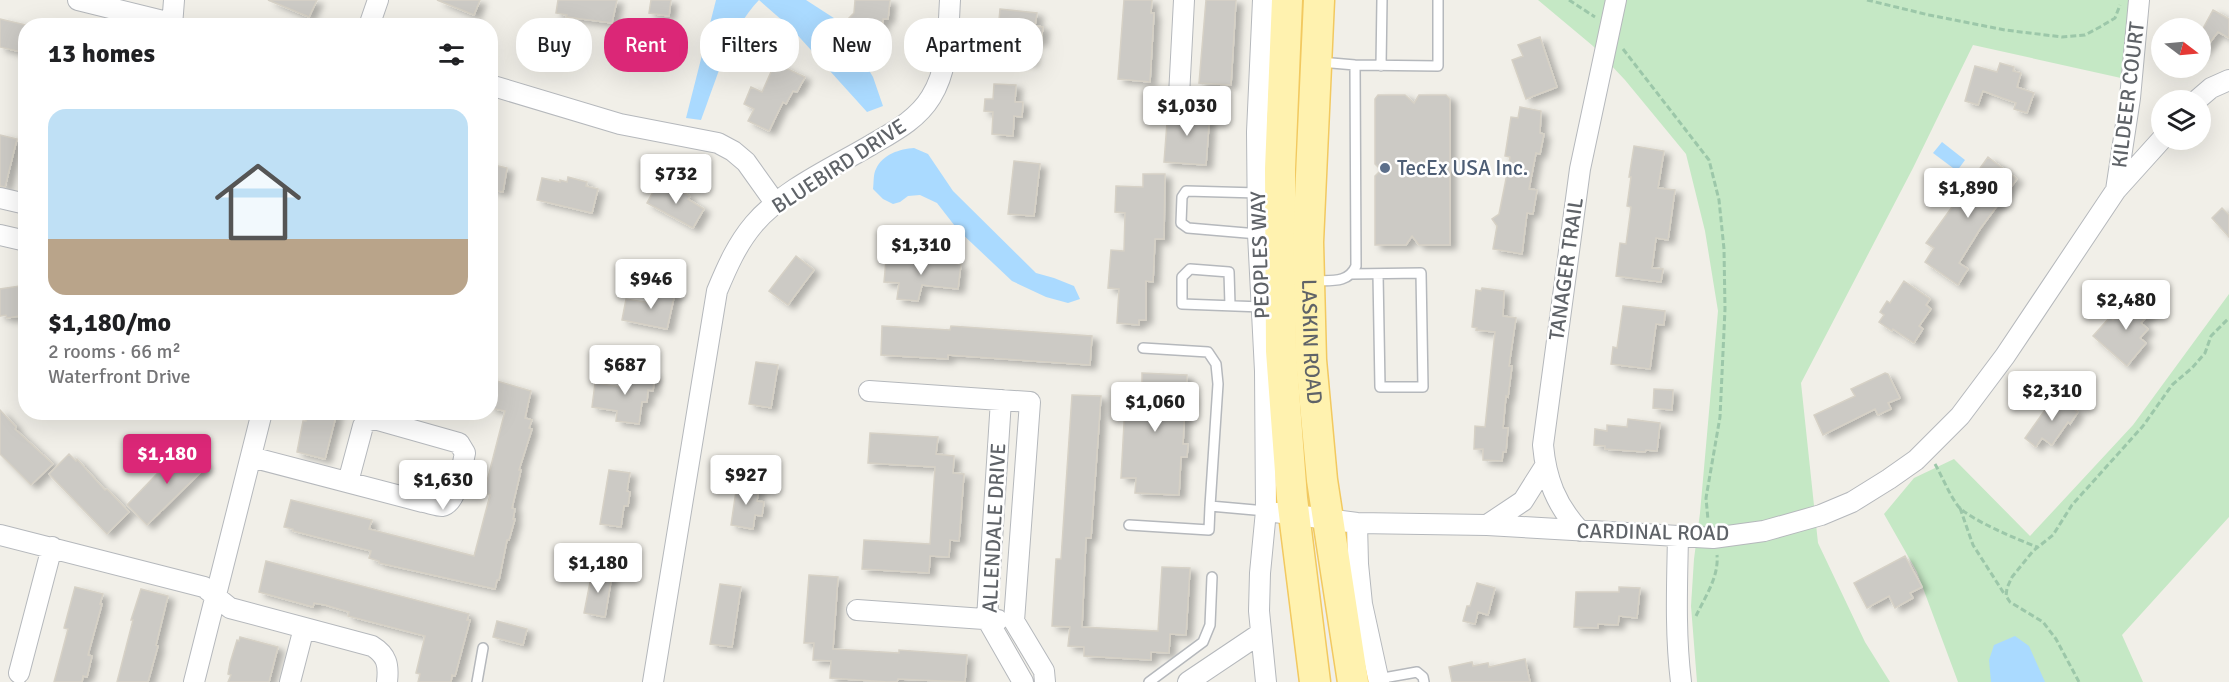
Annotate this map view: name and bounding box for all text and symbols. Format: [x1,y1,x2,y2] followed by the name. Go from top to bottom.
[516,18,592,72] chip: Buy
[604,18,688,72] chip: Rent
[700,18,799,72] chip: Filters
[811,18,892,72] chip: New
[904,18,1043,72] chip: Apartment
[2151,18,2211,78] north arrow
[2151,18,2211,150] map controls
[2106,20,2150,170] street label: KILDEER COURT
[48,38,155,70] text: 13 homes
[435,38,468,71] icon: filters
[1138,86,1236,137] pin: $1,030
[2151,90,2211,150] button: layers
[1157,93,1217,118] text: $1,030
[767,113,911,219] street label: BLUEBIRD DRIVE
[204,148,312,256] icon: home
[640,154,712,205] pin: $732
[1397,155,1528,181] place label: TecEx USA Inc.
[654,161,698,186] text: $732
[1378,161,1392,175] marker: TecEx USA Inc.
[1919,168,2017,219] pin: $1,890
[1938,175,1998,200] text: $1,890
[1245,190,1275,319] street label: PEOPLES WAY
[1543,196,1589,342] street label: TANAGER TRAIL
[872,225,970,276] pin: $1,310
[891,232,951,257] text: $1,310
[615,259,687,310] pin: $946
[629,266,673,291] text: $946
[1296,279,1328,405] street label: LASKIN ROAD
[2077,280,2175,331] pin: $2,480
[2096,287,2156,312] text: $2,480
[48,307,171,339] text: $1,180/mo
[48,339,181,364] text: 2 rooms · 66 m²
[589,345,661,396] pin: $687
[603,352,647,377] text: $687
[48,364,190,389] text: Waterfront Drive
[2003,371,2101,422] pin: $2,310
[2022,378,2082,403] text: $2,310
[1106,382,1204,433] pin: $1,060
[1125,389,1185,414] text: $1,060
[118,434,216,485] pin: $1,180
[137,441,197,466] text: $1,180
[977,442,1011,614] street label: ALLENDALE DRIVE
[710,455,782,506] pin: $927
[394,460,492,511] pin: $1,630
[724,462,768,487] text: $927
[413,467,473,492] text: $1,630
[1576,518,1730,546] street label: CARDINAL ROAD
[549,543,647,594] pin: $1,180
[568,550,628,575] text: $1,180

